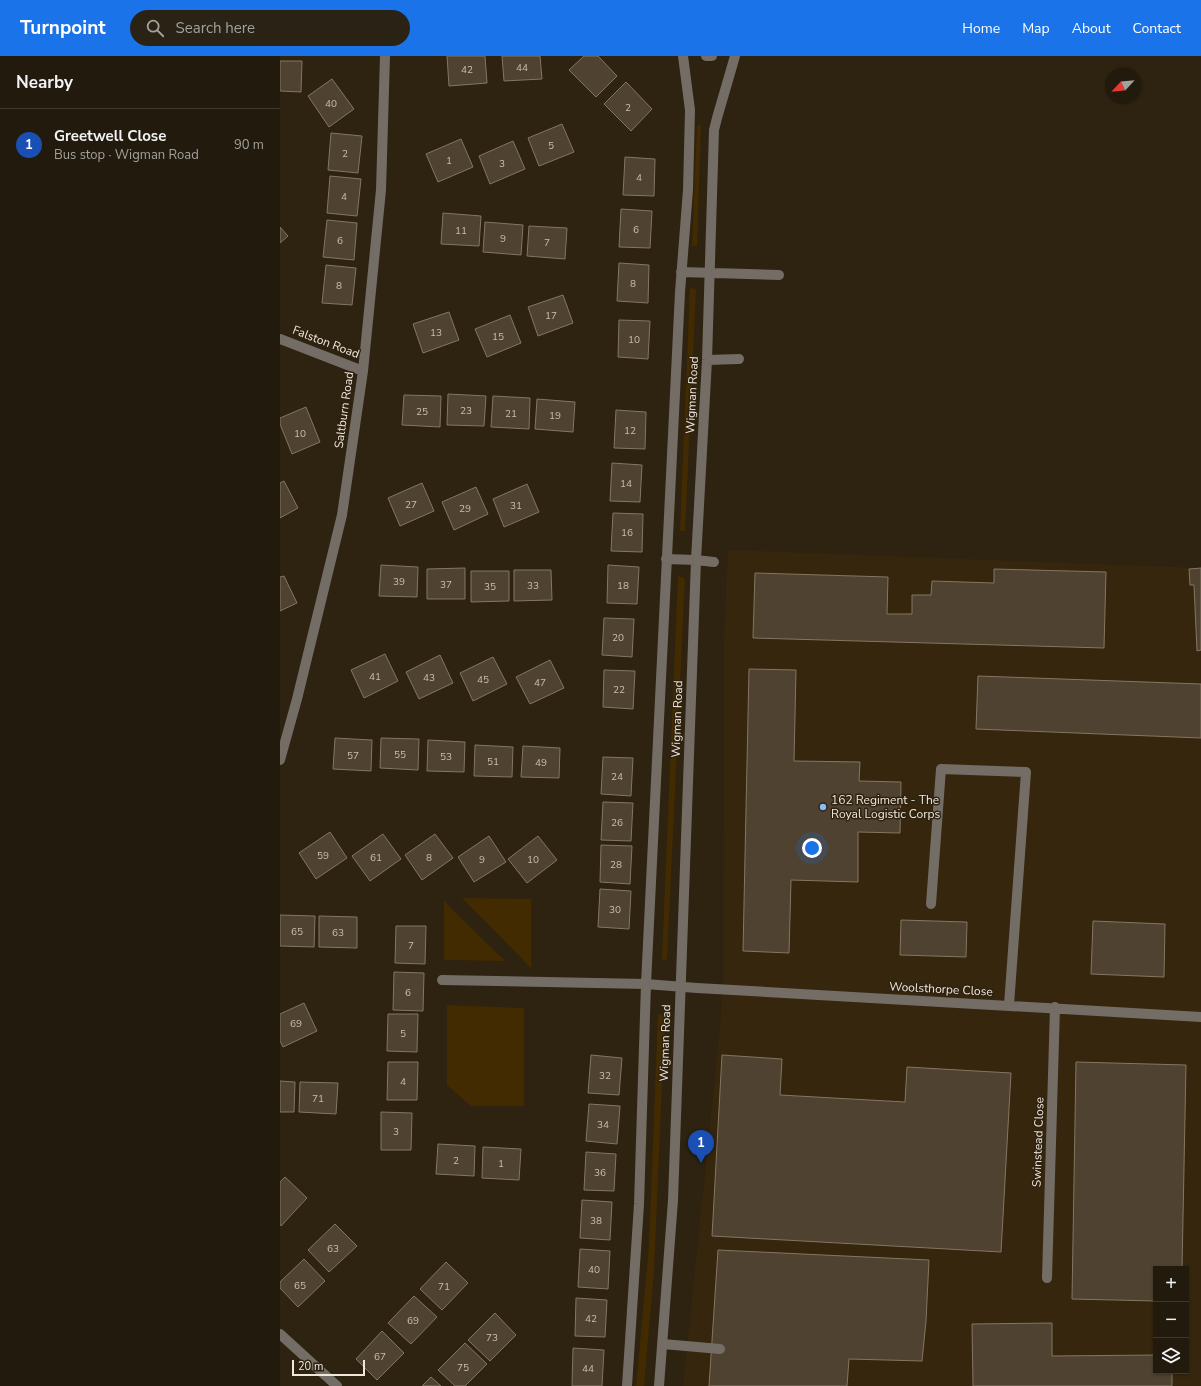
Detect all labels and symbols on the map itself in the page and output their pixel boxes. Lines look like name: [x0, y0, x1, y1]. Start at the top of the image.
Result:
house number: 44: [516, 61, 528, 75]
house number: 42: [461, 63, 473, 77]
north arrow: [1105, 68, 1141, 104]
house number: 40: [325, 97, 337, 111]
house number: 2: [625, 101, 631, 115]
house number: 5: [548, 139, 554, 153]
house number: 2: [342, 147, 348, 161]
house number: 1: [446, 154, 452, 168]
house number: 3: [499, 157, 505, 171]
house number: 4: [636, 171, 642, 185]
house number: 4: [341, 190, 347, 204]
house number: 6: [633, 223, 639, 237]
house number: 11: [455, 224, 467, 238]
house number: 9: [500, 232, 506, 246]
house number: 6: [337, 234, 343, 248]
house number: 7: [544, 236, 550, 250]
house number: 8: [630, 277, 636, 291]
house number: 8: [336, 279, 342, 293]
house number: 17: [545, 309, 557, 323]
street label: Falston Road: [290, 322, 362, 362]
house number: 13: [430, 326, 442, 340]
house number: 15: [492, 330, 504, 344]
house number: 10: [628, 333, 640, 347]
street label: Wigman Road: [682, 356, 702, 434]
street label: Saltburn Road: [331, 371, 357, 449]
house number: 23: [460, 404, 472, 418]
house number: 25: [416, 405, 428, 419]
house number: 21: [505, 407, 517, 421]
house number: 19: [549, 409, 561, 423]
house number: 12: [624, 424, 636, 438]
house number: 10: [294, 427, 306, 441]
house number: 14: [620, 477, 632, 491]
house number: 27: [405, 498, 417, 512]
house number: 31: [510, 499, 522, 513]
house number: 29: [459, 502, 471, 516]
house number: 16: [621, 526, 633, 540]
house number: 39: [393, 575, 405, 589]
house number: 37: [440, 578, 452, 592]
house number: 33: [527, 579, 539, 593]
house number: 18: [617, 579, 629, 593]
house number: 35: [484, 580, 496, 594]
house number: 20: [612, 631, 624, 645]
house number: 41: [369, 670, 381, 684]
house number: 43: [423, 671, 435, 685]
house number: 45: [477, 673, 489, 687]
house number: 47: [534, 676, 546, 690]
street label: Wigman Road: [668, 680, 686, 758]
house number: 22: [613, 683, 625, 697]
house number: 55: [394, 748, 406, 762]
house number: 57: [347, 749, 359, 763]
house number: 53: [440, 750, 452, 764]
house number: 51: [487, 755, 499, 769]
house number: 49: [535, 756, 547, 770]
house number: 24: [611, 770, 623, 784]
place label: 162 Regiment - The Royal Logistic Corps: [831, 792, 940, 822]
marker: 162 Regiment - The Royal Logistic Corps: [818, 802, 828, 812]
house number: 26: [611, 816, 623, 830]
your location: [802, 838, 822, 858]
house number: 59: [317, 849, 329, 863]
house number: 61: [370, 851, 382, 865]
house number: 8: [426, 851, 432, 865]
house number: 9: [479, 853, 485, 867]
house number: 10: [527, 853, 539, 867]
house number: 28: [610, 858, 622, 872]
house number: 30: [609, 903, 621, 917]
house number: 65: [291, 925, 303, 939]
house number: 63: [332, 926, 344, 940]
house number: 7: [408, 939, 414, 953]
street label: Woolsthorpe Close: [889, 978, 993, 1000]
house number: 6: [405, 986, 411, 1000]
street label: Wigman Road: [656, 1004, 674, 1082]
house number: 69: [290, 1017, 302, 1031]
house number: 5: [400, 1027, 406, 1041]
house number: 32: [599, 1069, 611, 1083]
house number: 4: [400, 1075, 406, 1089]
house number: 71: [312, 1092, 324, 1106]
street label: Swinstead Close: [1028, 1097, 1048, 1187]
house number: 34: [597, 1118, 609, 1132]
house number: 3: [393, 1125, 399, 1139]
pin: 1: [688, 1130, 714, 1163]
house number: 2: [453, 1154, 459, 1168]
house number: 1: [498, 1157, 504, 1171]
house number: 36: [594, 1166, 606, 1180]
house number: 38: [590, 1214, 602, 1228]
house number: 63: [327, 1242, 339, 1256]
house number: 40: [588, 1263, 600, 1277]
house number: 65: [294, 1279, 306, 1293]
house number: 71: [438, 1280, 450, 1294]
house number: 42: [585, 1312, 597, 1326]
house number: 69: [407, 1314, 419, 1328]
house number: 73: [486, 1331, 498, 1345]
house number: 67: [374, 1350, 386, 1364]
scale bar: [292, 1358, 365, 1377]
house number: 75: [457, 1361, 469, 1375]
house number: 44: [582, 1362, 594, 1376]

